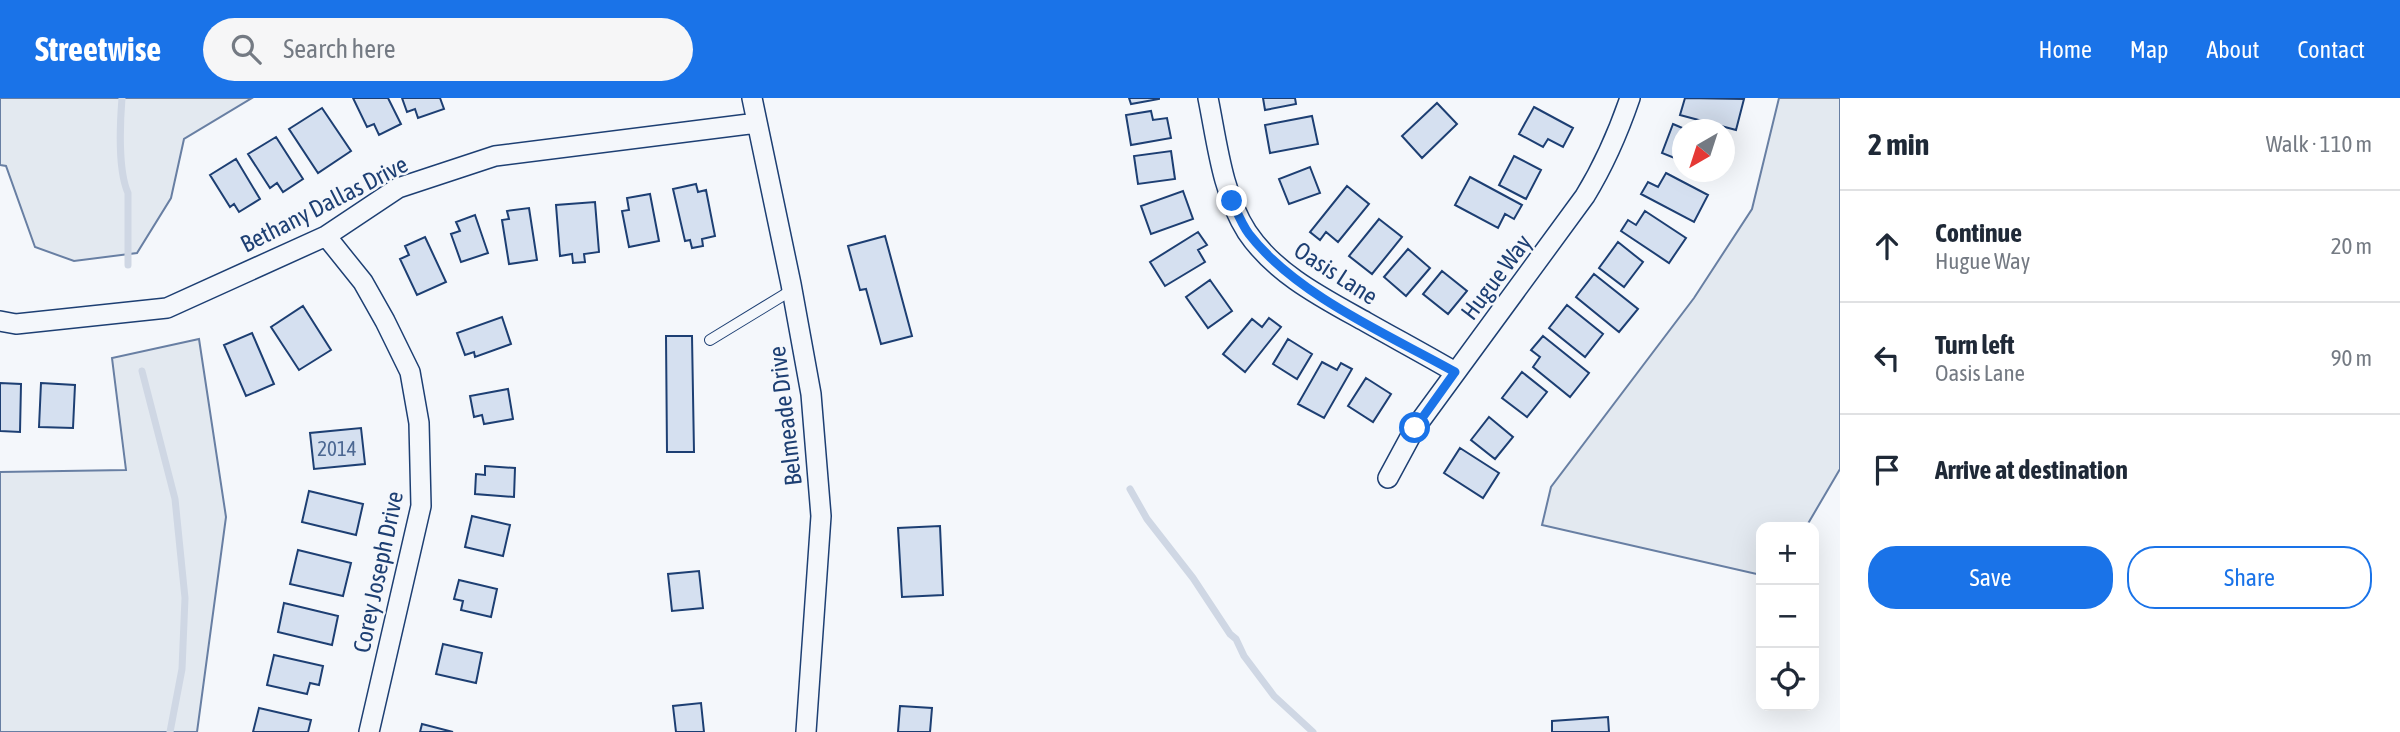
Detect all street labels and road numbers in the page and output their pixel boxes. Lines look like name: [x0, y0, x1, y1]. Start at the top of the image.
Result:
street label: Bethany Dallas Drive: [236, 150, 412, 258]
street label: Hugue Way: [1455, 229, 1537, 325]
street label: Oasis Lane: [1289, 236, 1383, 310]
street label: Belmeade Drive: [763, 345, 807, 487]
street label: Corey Joseph Drive: [348, 489, 408, 655]

